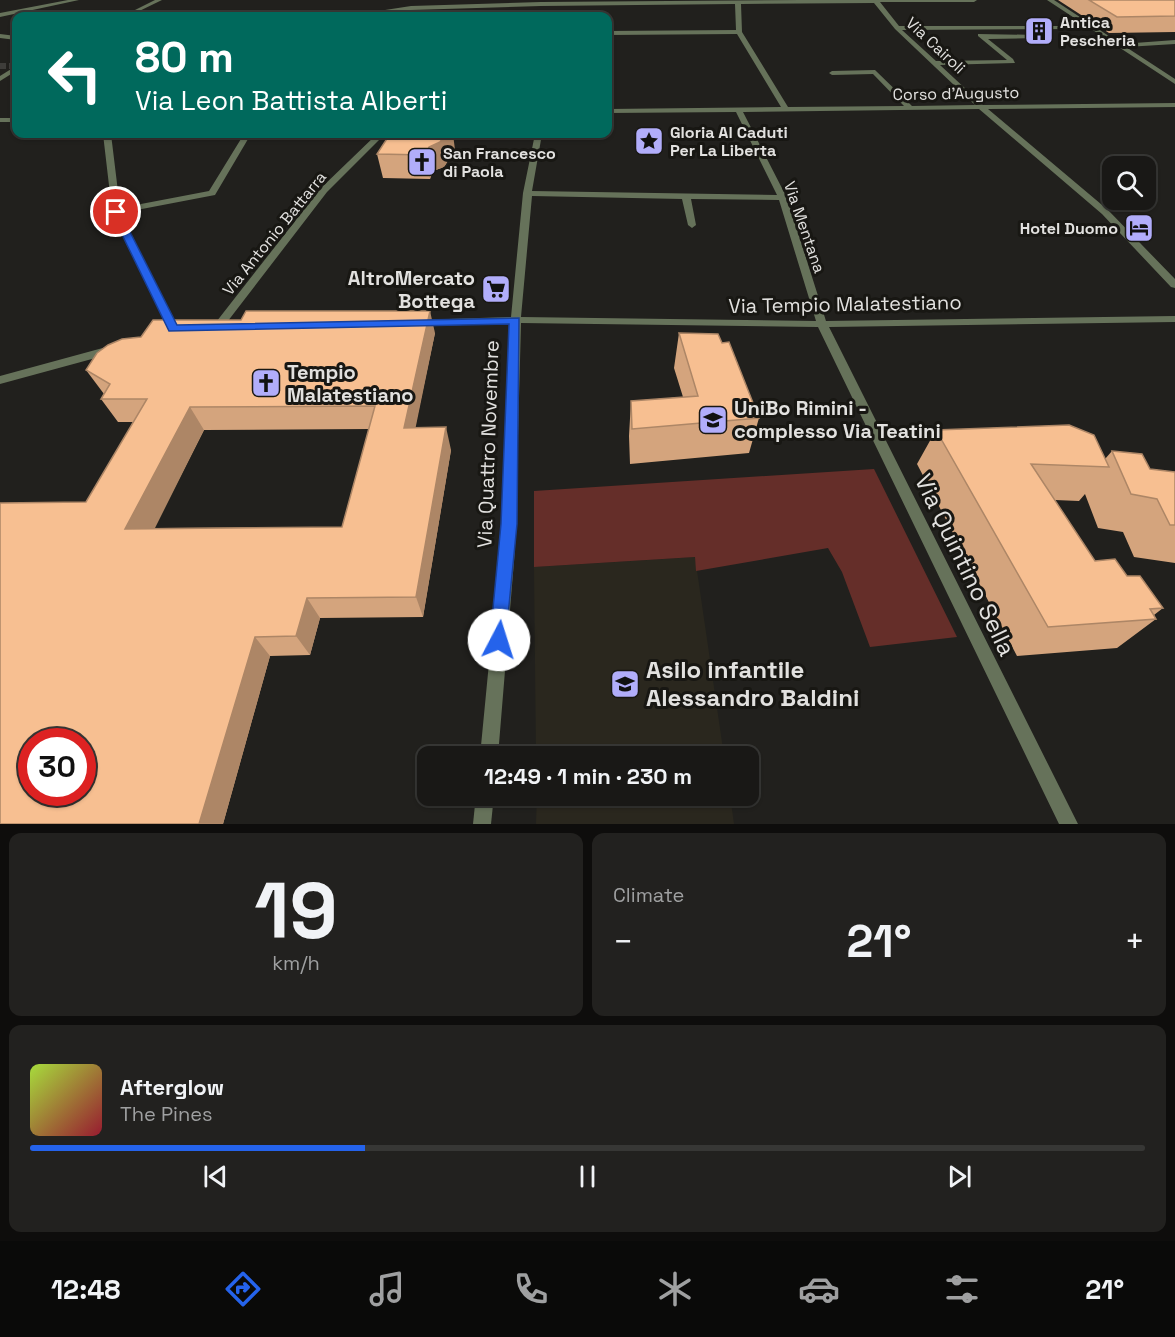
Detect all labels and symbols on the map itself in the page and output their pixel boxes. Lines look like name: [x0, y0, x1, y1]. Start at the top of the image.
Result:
street label: Via Cairoli: [901, 12, 970, 78]
place label: Antica Pescheria: [1060, 12, 1135, 51]
building icon: Antica Pescheria: [1023, 15, 1055, 47]
street label: Corso d'Augusto: [893, 82, 1019, 105]
place label: Gloria Al Caduti Per La Liberta: [670, 122, 788, 161]
place icon: Gloria Al Caduti Per La Liberta: [633, 125, 665, 157]
place label: San Francesco di Paola: [443, 143, 556, 182]
church icon: San Francesco di Paola: [406, 146, 438, 178]
street label: Via Antonio Battarra: [218, 167, 331, 300]
street label: Via Mentana: [779, 179, 830, 276]
pin: [90, 186, 141, 237]
hotel icon: Hotel Duomo: [1123, 212, 1155, 244]
place label: Hotel Duomo: [1020, 218, 1118, 239]
place label: AltroMercato Bottega: [348, 265, 475, 314]
supermarket icon: AltroMercato Bottega: [480, 273, 512, 305]
street label: Via Tempio Malatestiano: [728, 289, 962, 319]
street label: Via Quattro Novembre: [471, 340, 505, 548]
place label: Tempio Malatestiano: [287, 359, 414, 408]
church icon: Tempio Malatestiano: [250, 367, 282, 399]
place label: UniBo Rimini - complesso Via Teatini: [734, 395, 941, 444]
school or university icon: UniBo Rimini - complesso Via Teatini: [697, 404, 729, 436]
street label: Via Quintino Sella: [908, 469, 1023, 661]
position arrow: [467, 608, 531, 672]
place label: Asilo infantile Alessandro Baldini: [646, 654, 859, 713]
school or university icon: Asilo infantile Alessandro Baldini: [609, 668, 641, 700]
speed limit sign: 30: [18, 728, 96, 806]

